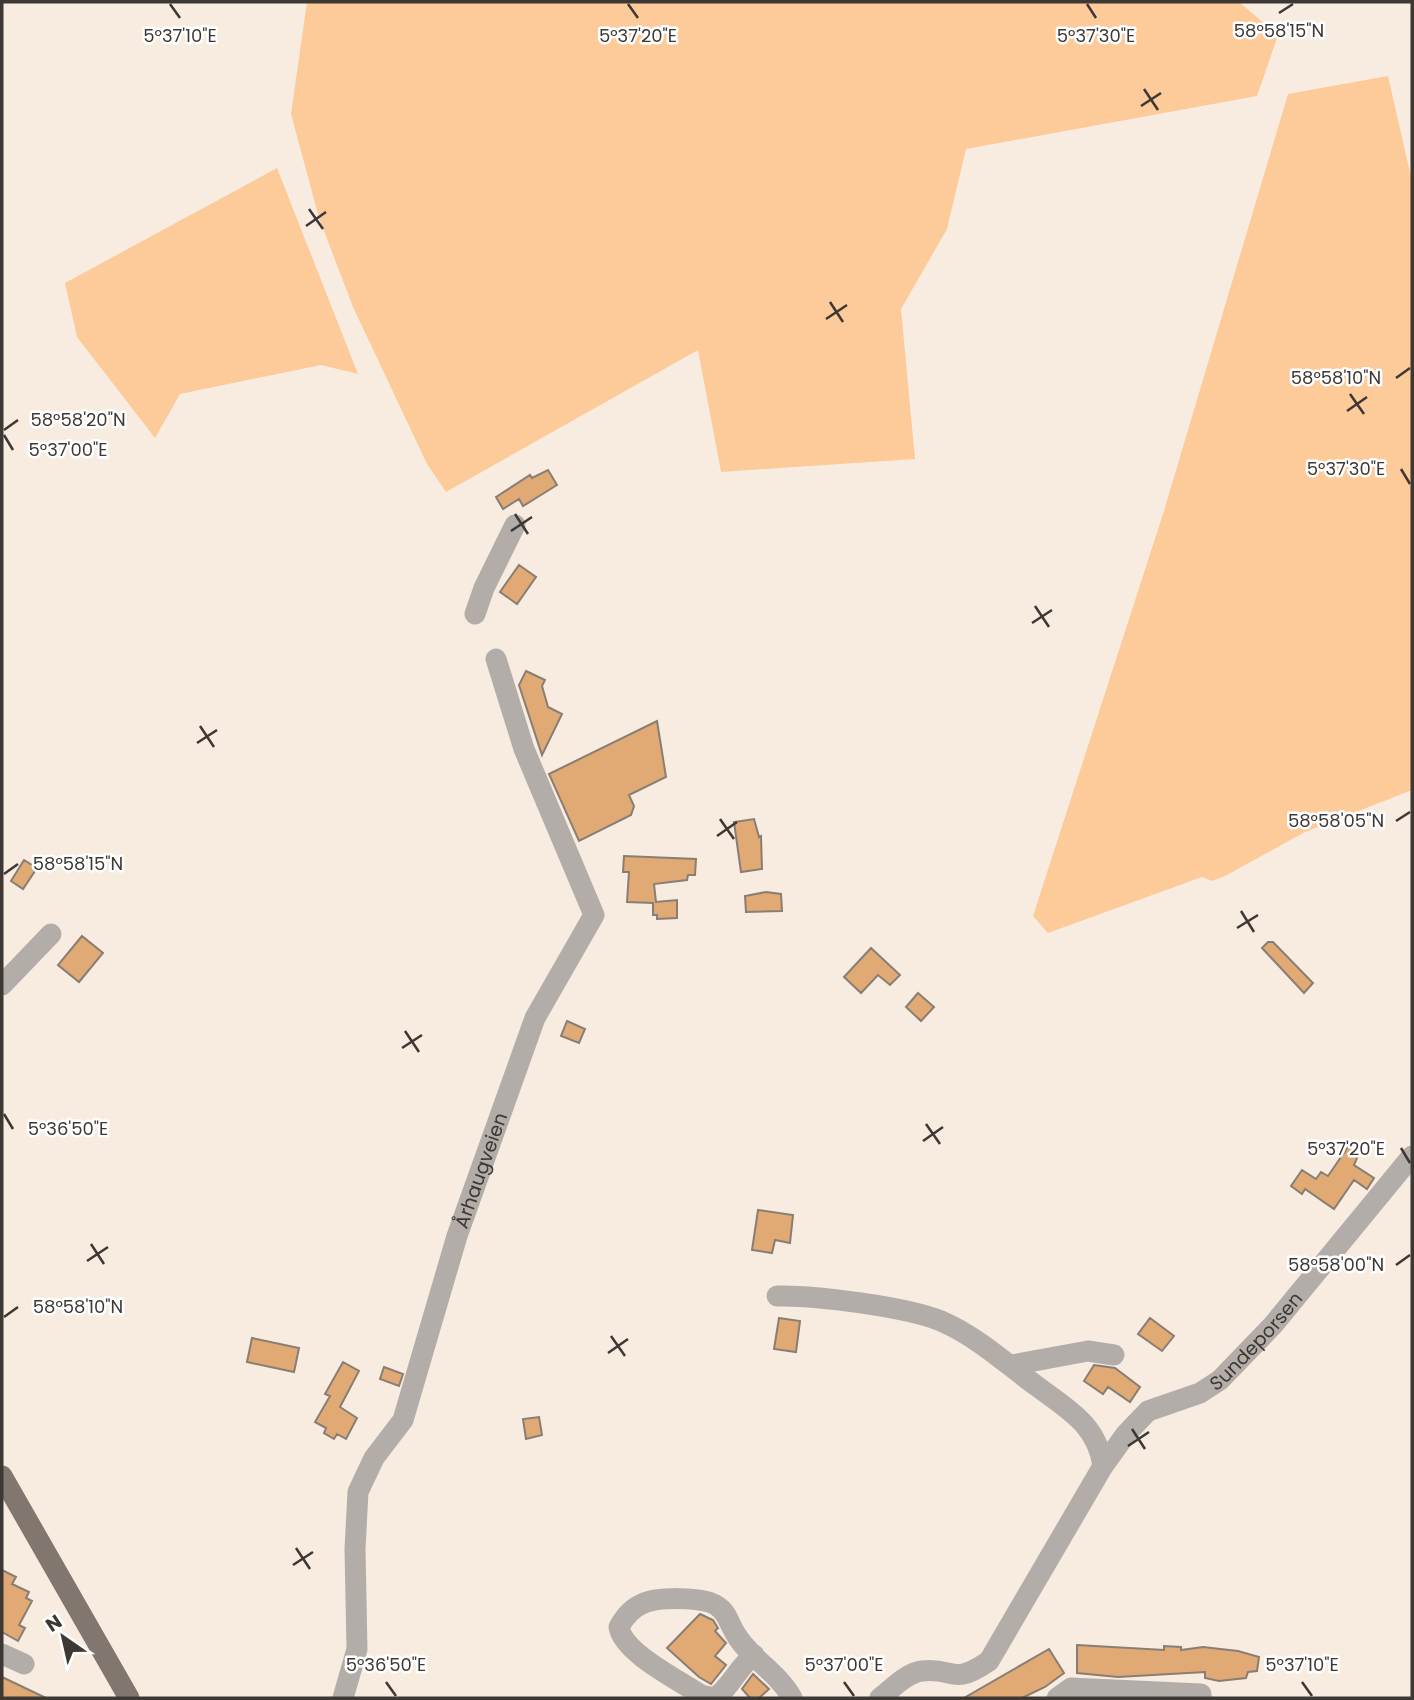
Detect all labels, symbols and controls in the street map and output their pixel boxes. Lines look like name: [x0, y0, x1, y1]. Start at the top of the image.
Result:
text: 58°58'15"N: [1234, 18, 1324, 43]
text: 5°37'10"E: [143, 23, 217, 48]
text: 5°37'20"E: [599, 23, 677, 48]
text: 5°37'30"E: [1057, 23, 1135, 48]
text: 58°58'10"N: [1291, 365, 1381, 390]
text: 58°58'20"N: [30, 407, 126, 432]
text: 5°37'00"E: [28, 437, 108, 462]
text: 5°37'30"E: [1307, 456, 1385, 481]
text: 58°58'05"N: [1288, 808, 1384, 833]
text: 58°58'15"N: [33, 851, 123, 876]
street label: Århaugveien: [447, 1109, 514, 1232]
text: 5°36'50"E: [28, 1116, 108, 1141]
text: 5°37'20"E: [1307, 1136, 1385, 1161]
text: 58°58'00"N: [1288, 1252, 1384, 1277]
street label: Sundeporsen: [1204, 1286, 1308, 1397]
text: 58°58'10"N: [33, 1294, 123, 1319]
north arrow: [28, 1602, 98, 1672]
text: N: [40, 1608, 67, 1639]
text: 5°36'50"E: [346, 1652, 426, 1677]
text: 5°37'00"E: [804, 1652, 884, 1677]
text: 5°37'10"E: [1265, 1652, 1339, 1677]

